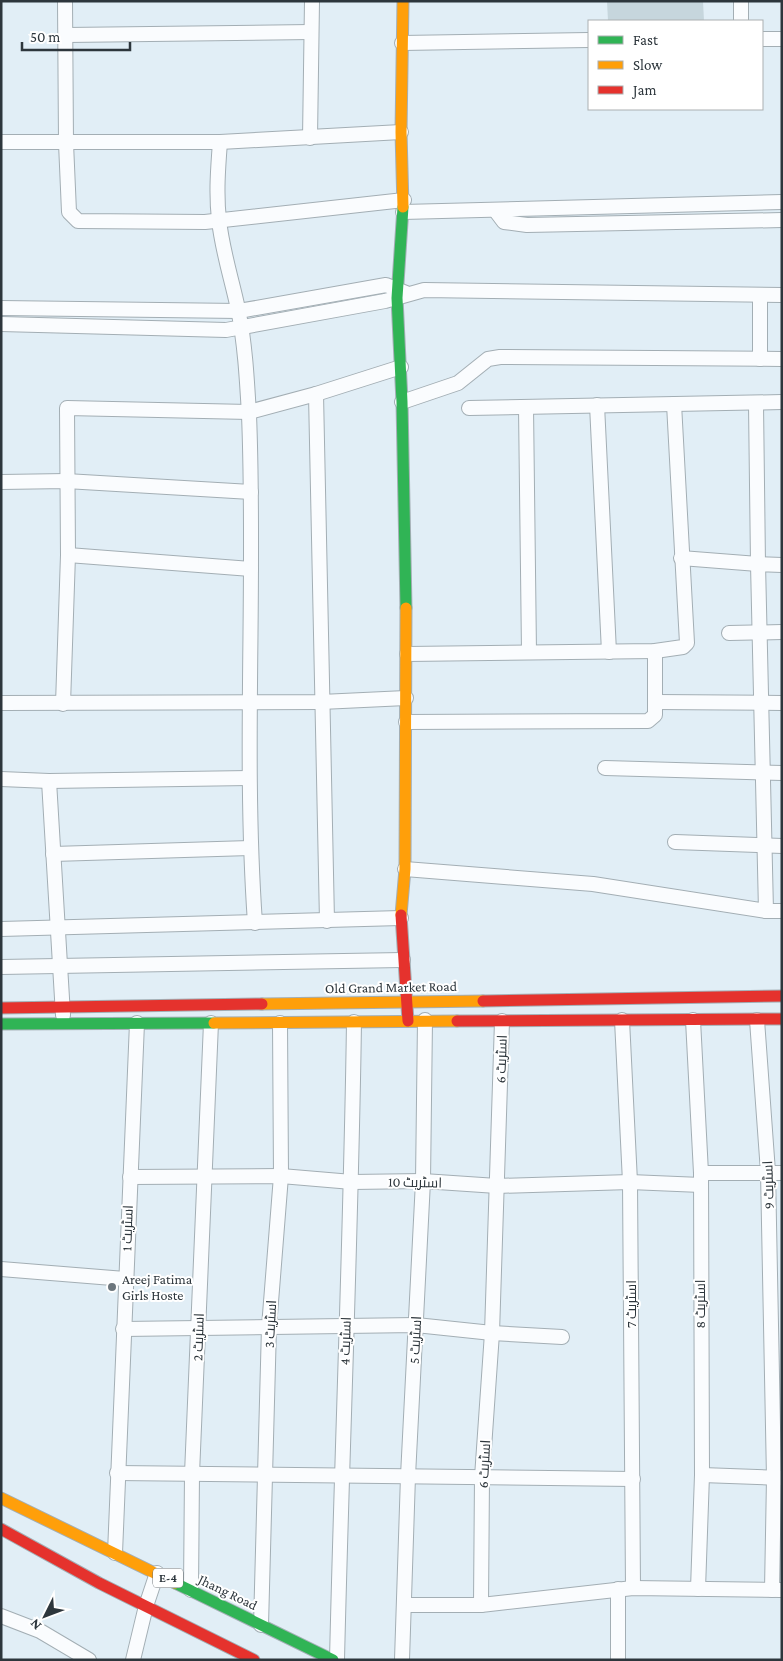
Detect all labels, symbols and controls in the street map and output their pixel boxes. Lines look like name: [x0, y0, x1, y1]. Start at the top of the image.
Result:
scale bar: [22, 20, 130, 52]
legend: [588, 20, 763, 110]
text: 50 m: [30, 29, 60, 45]
text: Fast: [633, 32, 659, 48]
text: Slow: [633, 57, 663, 73]
text: Jam: [631, 82, 656, 99]
street label: Old Grand Market Road: [325, 978, 458, 996]
street label: اسٹریٹ 6: [492, 1034, 510, 1084]
street label: اسٹریٹ 9: [759, 1160, 777, 1210]
street label: اسٹریٹ 10: [388, 1174, 442, 1190]
street label: اسٹریٹ 1: [118, 1205, 136, 1251]
place label: Areej Fatima Girls Hoste: [122, 1271, 193, 1303]
street label: اسٹریٹ 8: [692, 1279, 708, 1329]
street label: اسٹریٹ 7: [623, 1280, 639, 1328]
marker: Areej Fatima Girls Hoste: [106, 1281, 118, 1293]
street label: اسٹریٹ 3: [261, 1300, 279, 1348]
street label: اسٹریٹ 2: [189, 1313, 207, 1361]
street label: اسٹریٹ 4: [336, 1316, 354, 1366]
street label: اسٹریٹ 5: [406, 1316, 424, 1364]
street label: اسٹریٹ 6: [475, 1439, 493, 1489]
road number: E-4: [153, 1569, 183, 1588]
street label: Jhang Road: [194, 1570, 261, 1613]
north arrow: [20, 1591, 70, 1641]
text: N: [26, 1615, 44, 1634]

